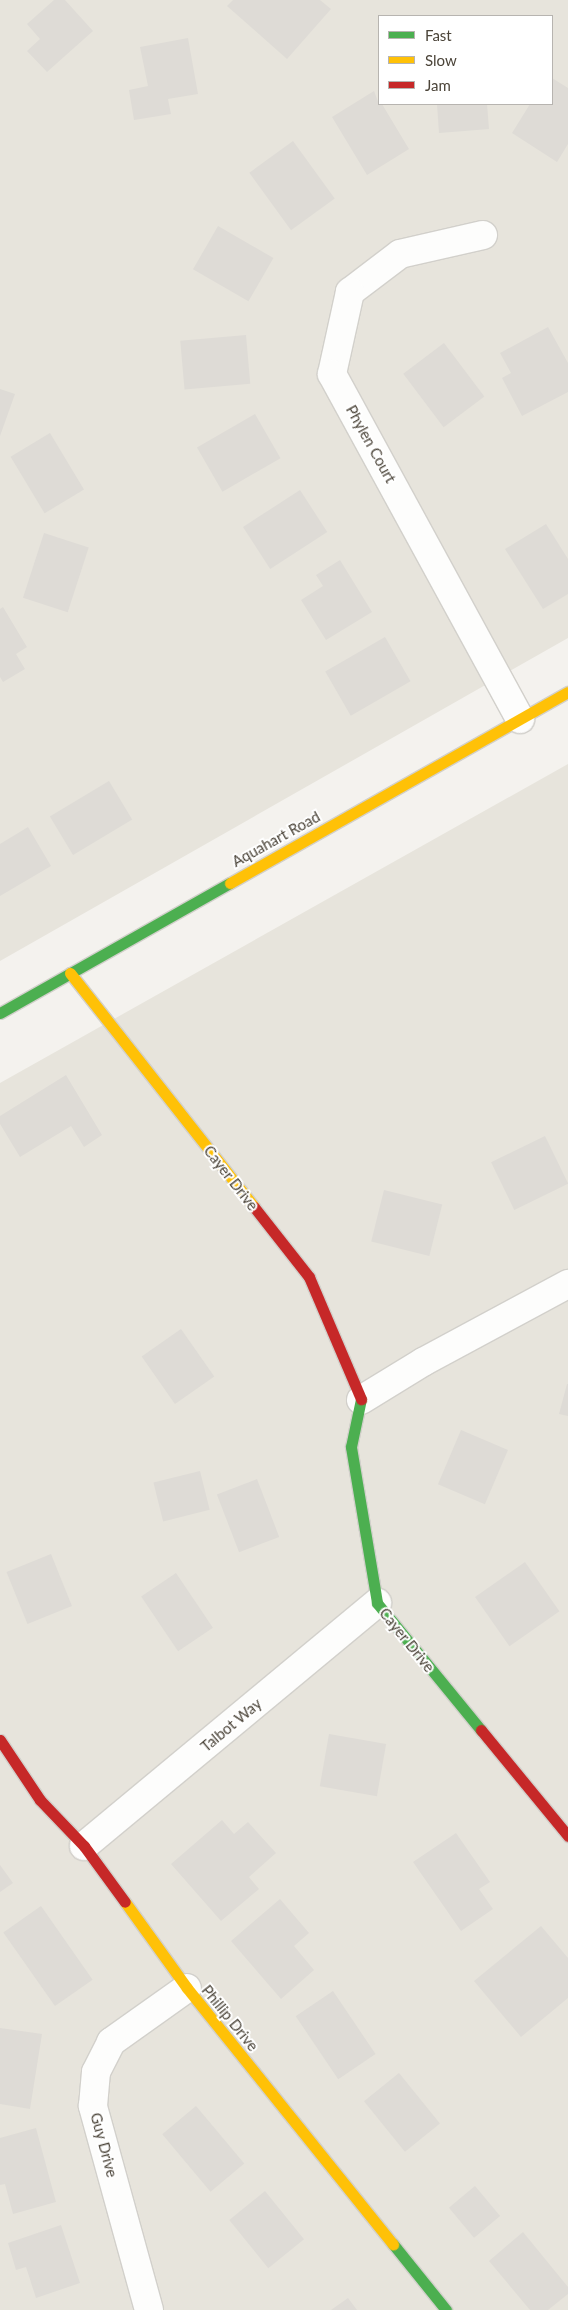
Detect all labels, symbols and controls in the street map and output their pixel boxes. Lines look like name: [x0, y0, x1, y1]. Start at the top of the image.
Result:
legend: [378, 15, 553, 105]
text: Fast: [425, 26, 452, 44]
text: Slow: [425, 51, 457, 69]
text: Jam: [425, 76, 451, 94]
street label: Phylen Court: [342, 402, 400, 486]
street label: Aquahart Road: [229, 807, 323, 871]
street label: Cayer Drive: [200, 1142, 262, 1214]
street label: Cayer Drive: [376, 1604, 438, 1676]
street label: Talbot Way: [197, 1694, 265, 1756]
street label: Phillip Drive: [198, 1981, 262, 2055]
street label: Guy Drive: [87, 2111, 121, 2179]

